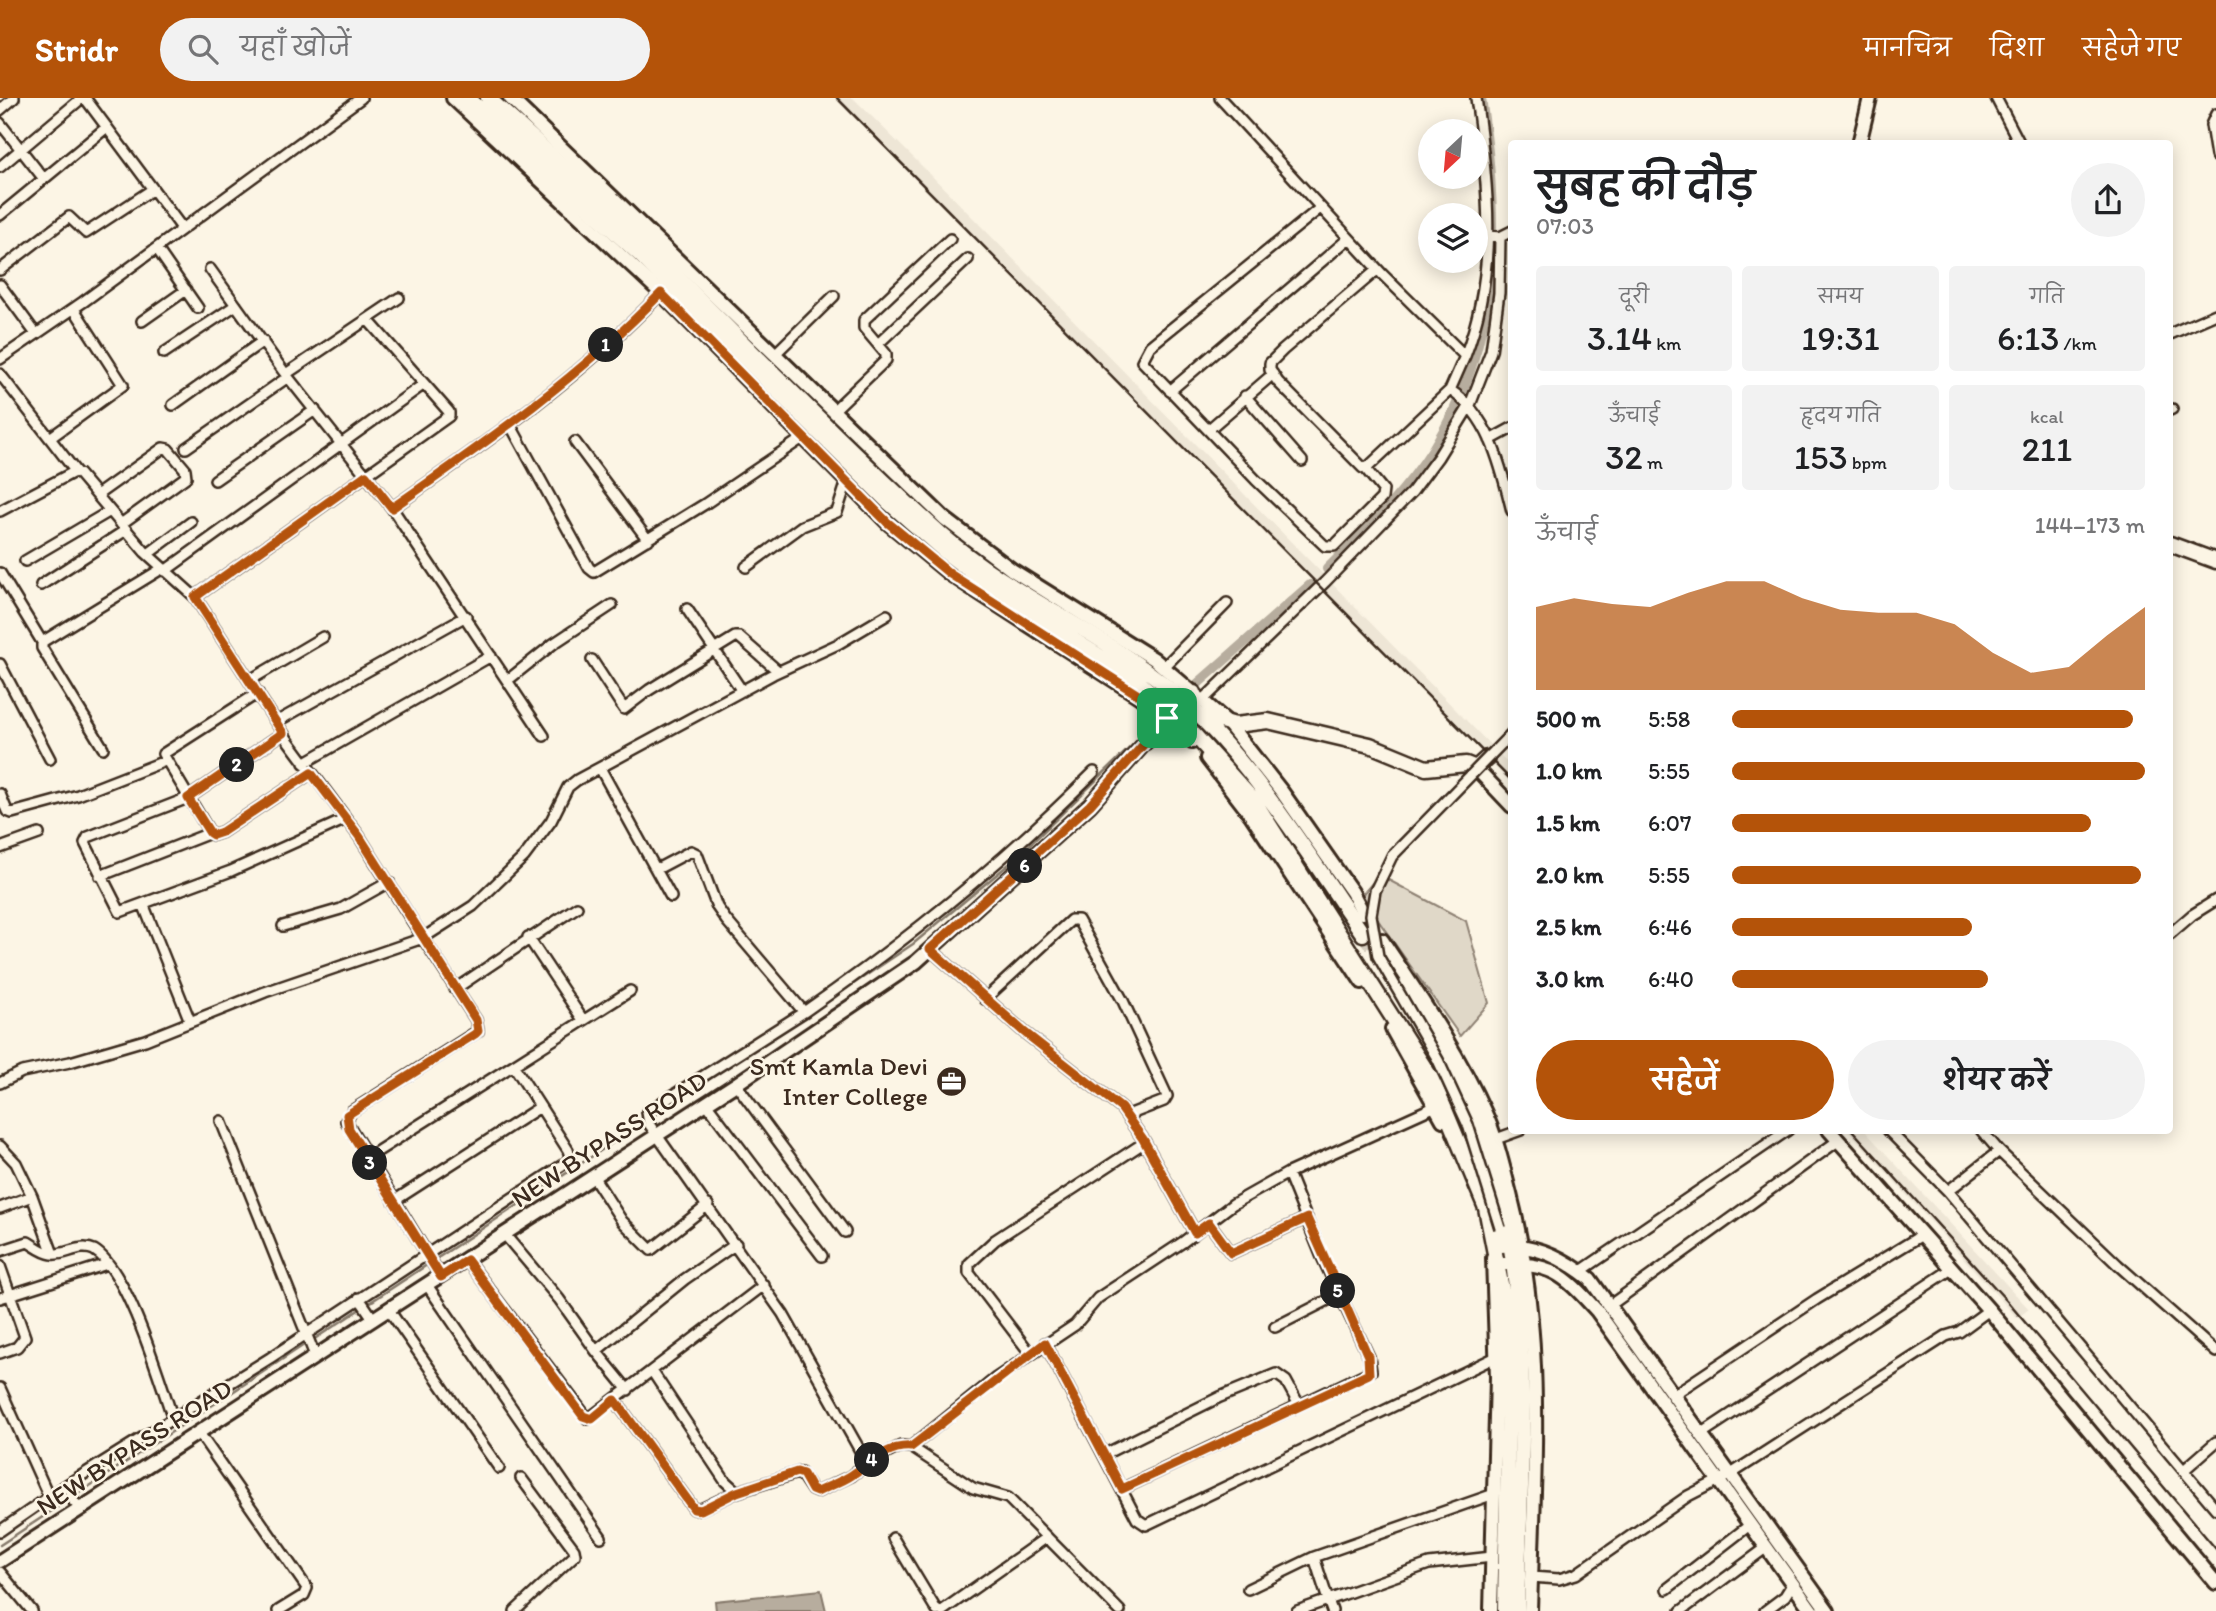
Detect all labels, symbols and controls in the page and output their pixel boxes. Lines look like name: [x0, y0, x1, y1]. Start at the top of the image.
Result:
search box: [160, 18, 650, 81]
text: Stridr: [35, 30, 118, 69]
icon: search: [184, 30, 222, 68]
text: यहाँ खोजें: [240, 31, 351, 63]
text: मानचित्र: [1864, 33, 1952, 62]
text: दिशा: [1990, 33, 2044, 62]
text: सहेजे गए: [2082, 33, 2181, 62]
north arrow: [1418, 119, 1488, 189]
map controls: [1418, 119, 1488, 273]
text: सुबह की दौड़: [1536, 163, 1755, 209]
button: share: [2071, 163, 2145, 237]
button: layers: [1418, 203, 1488, 273]
text: 07:03: [1536, 212, 1594, 240]
text: दूरी: [1619, 285, 1649, 308]
text: समय: [1818, 285, 1863, 308]
text: गति: [2030, 285, 2064, 308]
text: 3.14: [1587, 317, 1652, 359]
text: 19:31: [1801, 317, 1880, 359]
text: 6:13: [1997, 317, 2059, 359]
pin: 1: [588, 328, 624, 362]
text: km: [1652, 332, 1681, 355]
text: /km: [2059, 332, 2097, 355]
text: 1: [601, 333, 610, 356]
text: ऊँचाई: [1609, 404, 1660, 427]
text: हृदय गति: [1800, 404, 1881, 427]
text: kcal: [2030, 405, 2064, 428]
text: 211: [2021, 428, 2072, 470]
text: 32: [1605, 436, 1643, 478]
text: 153: [1794, 436, 1848, 478]
text: m: [1643, 451, 1663, 474]
text: bpm: [1848, 451, 1887, 474]
text: 144–173 m: [2035, 511, 2145, 539]
text: ऊँचाई: [1536, 518, 1598, 546]
pin: [1137, 688, 1197, 748]
icon: arrive: [1148, 699, 1186, 737]
text: 500 m: [1536, 705, 1601, 733]
text: 5:58: [1648, 705, 1690, 733]
pin: 2: [219, 748, 254, 782]
text: 2: [232, 753, 242, 776]
text: 1.0 km: [1536, 757, 1602, 785]
text: 5:55: [1648, 757, 1690, 785]
text: 1.5 km: [1536, 809, 1600, 837]
text: 6:07: [1648, 809, 1691, 837]
pin: 6: [1007, 848, 1042, 884]
text: 6: [1019, 854, 1030, 877]
text: 2.0 km: [1536, 861, 1604, 889]
text: 5:55: [1648, 861, 1690, 889]
text: 2.5 km: [1536, 913, 1601, 941]
text: 6:46: [1648, 913, 1692, 941]
text: 3.0 km: [1536, 965, 1604, 993]
text: 6:40: [1648, 965, 1694, 993]
button: सहेजें: [1536, 1040, 1834, 1120]
button: शेयर करें: [1848, 1040, 2145, 1120]
place label: Smt Kamla Devi Inter College: [750, 1050, 928, 1112]
street label: NEW BYPASS ROAD: [505, 1064, 713, 1214]
office icon: Smt Kamla Devi Inter College: [934, 1064, 968, 1098]
pin: 3: [352, 1146, 388, 1180]
text: 3: [364, 1151, 375, 1174]
pin: 5: [1320, 1274, 1356, 1308]
text: 5: [1333, 1279, 1342, 1302]
street label: NEW BYPASS ROAD: [30, 1372, 238, 1522]
pin: 4: [854, 1442, 890, 1478]
text: 4: [866, 1448, 877, 1471]

